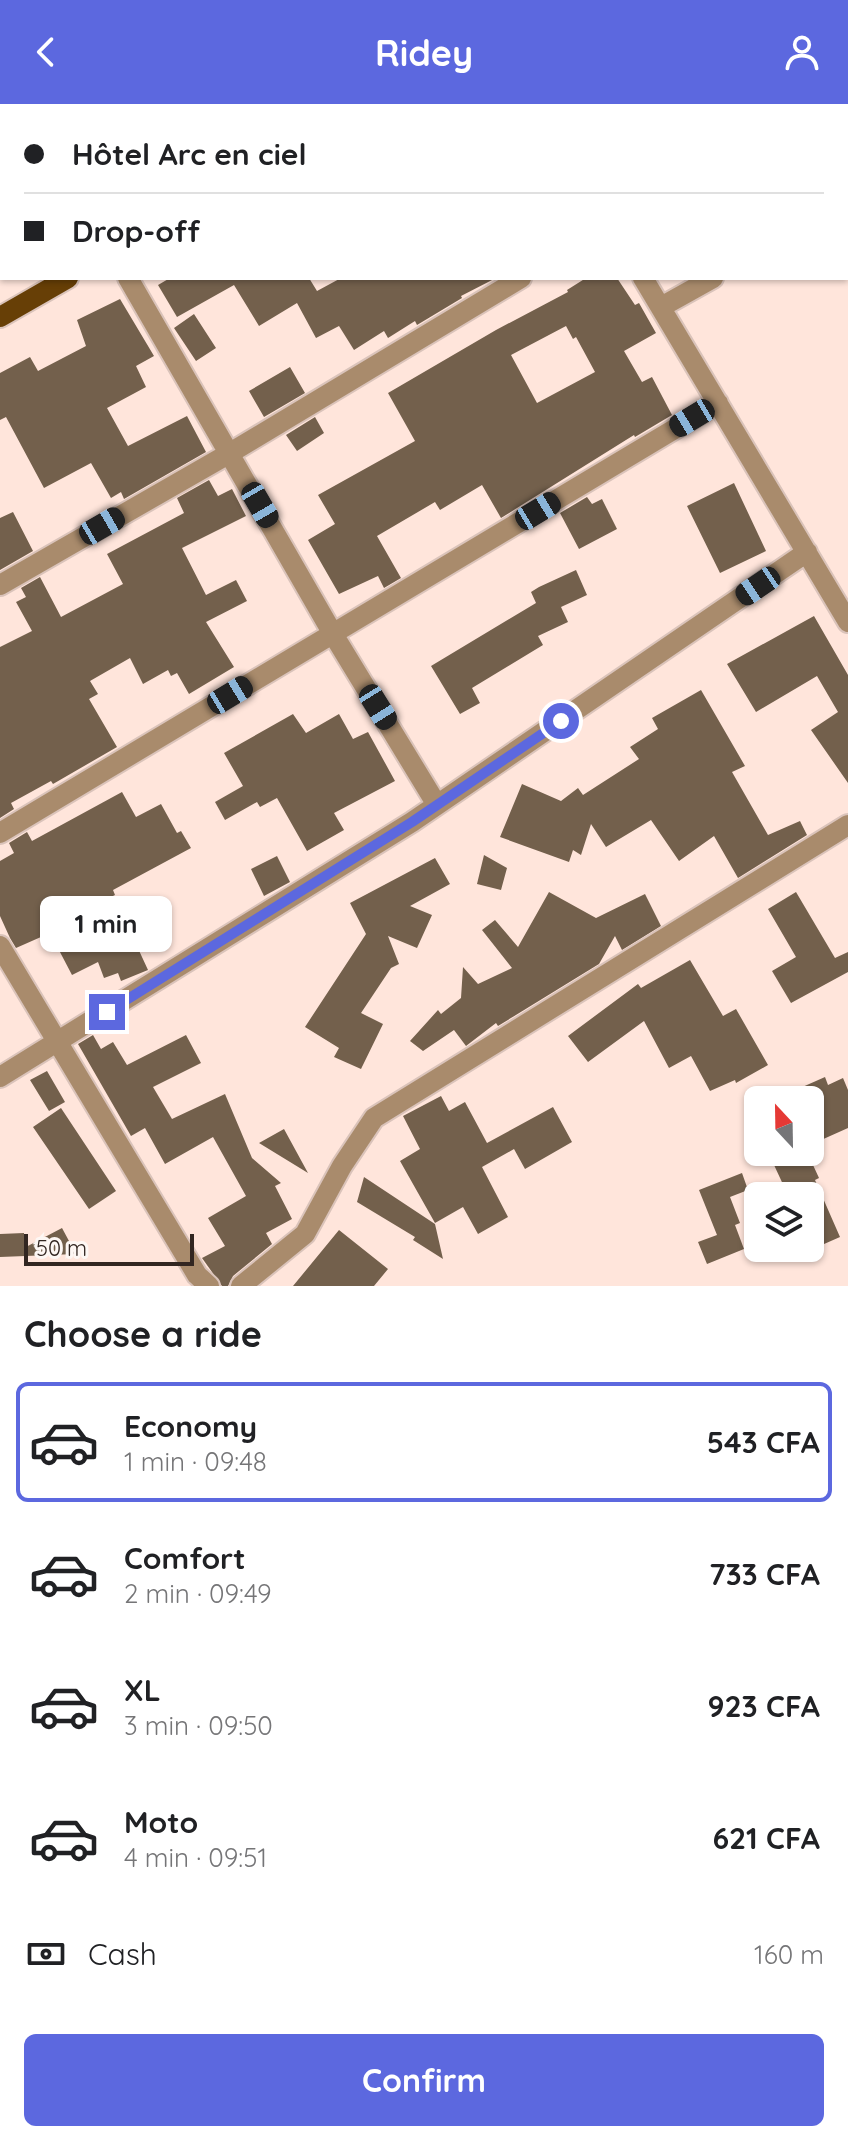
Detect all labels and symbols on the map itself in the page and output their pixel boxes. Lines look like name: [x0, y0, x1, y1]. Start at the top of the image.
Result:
car: [665, 395, 719, 441]
car: [238, 478, 282, 532]
car: [511, 488, 565, 534]
car: [75, 504, 129, 548]
car: [731, 563, 785, 609]
car: [203, 672, 257, 718]
car: [355, 680, 401, 734]
route start: [543, 703, 579, 739]
callout: 1 min: [41, 896, 173, 952]
route end: [89, 994, 125, 1030]
north arrow: [744, 1086, 824, 1166]
scale bar: [24, 1230, 194, 1266]

